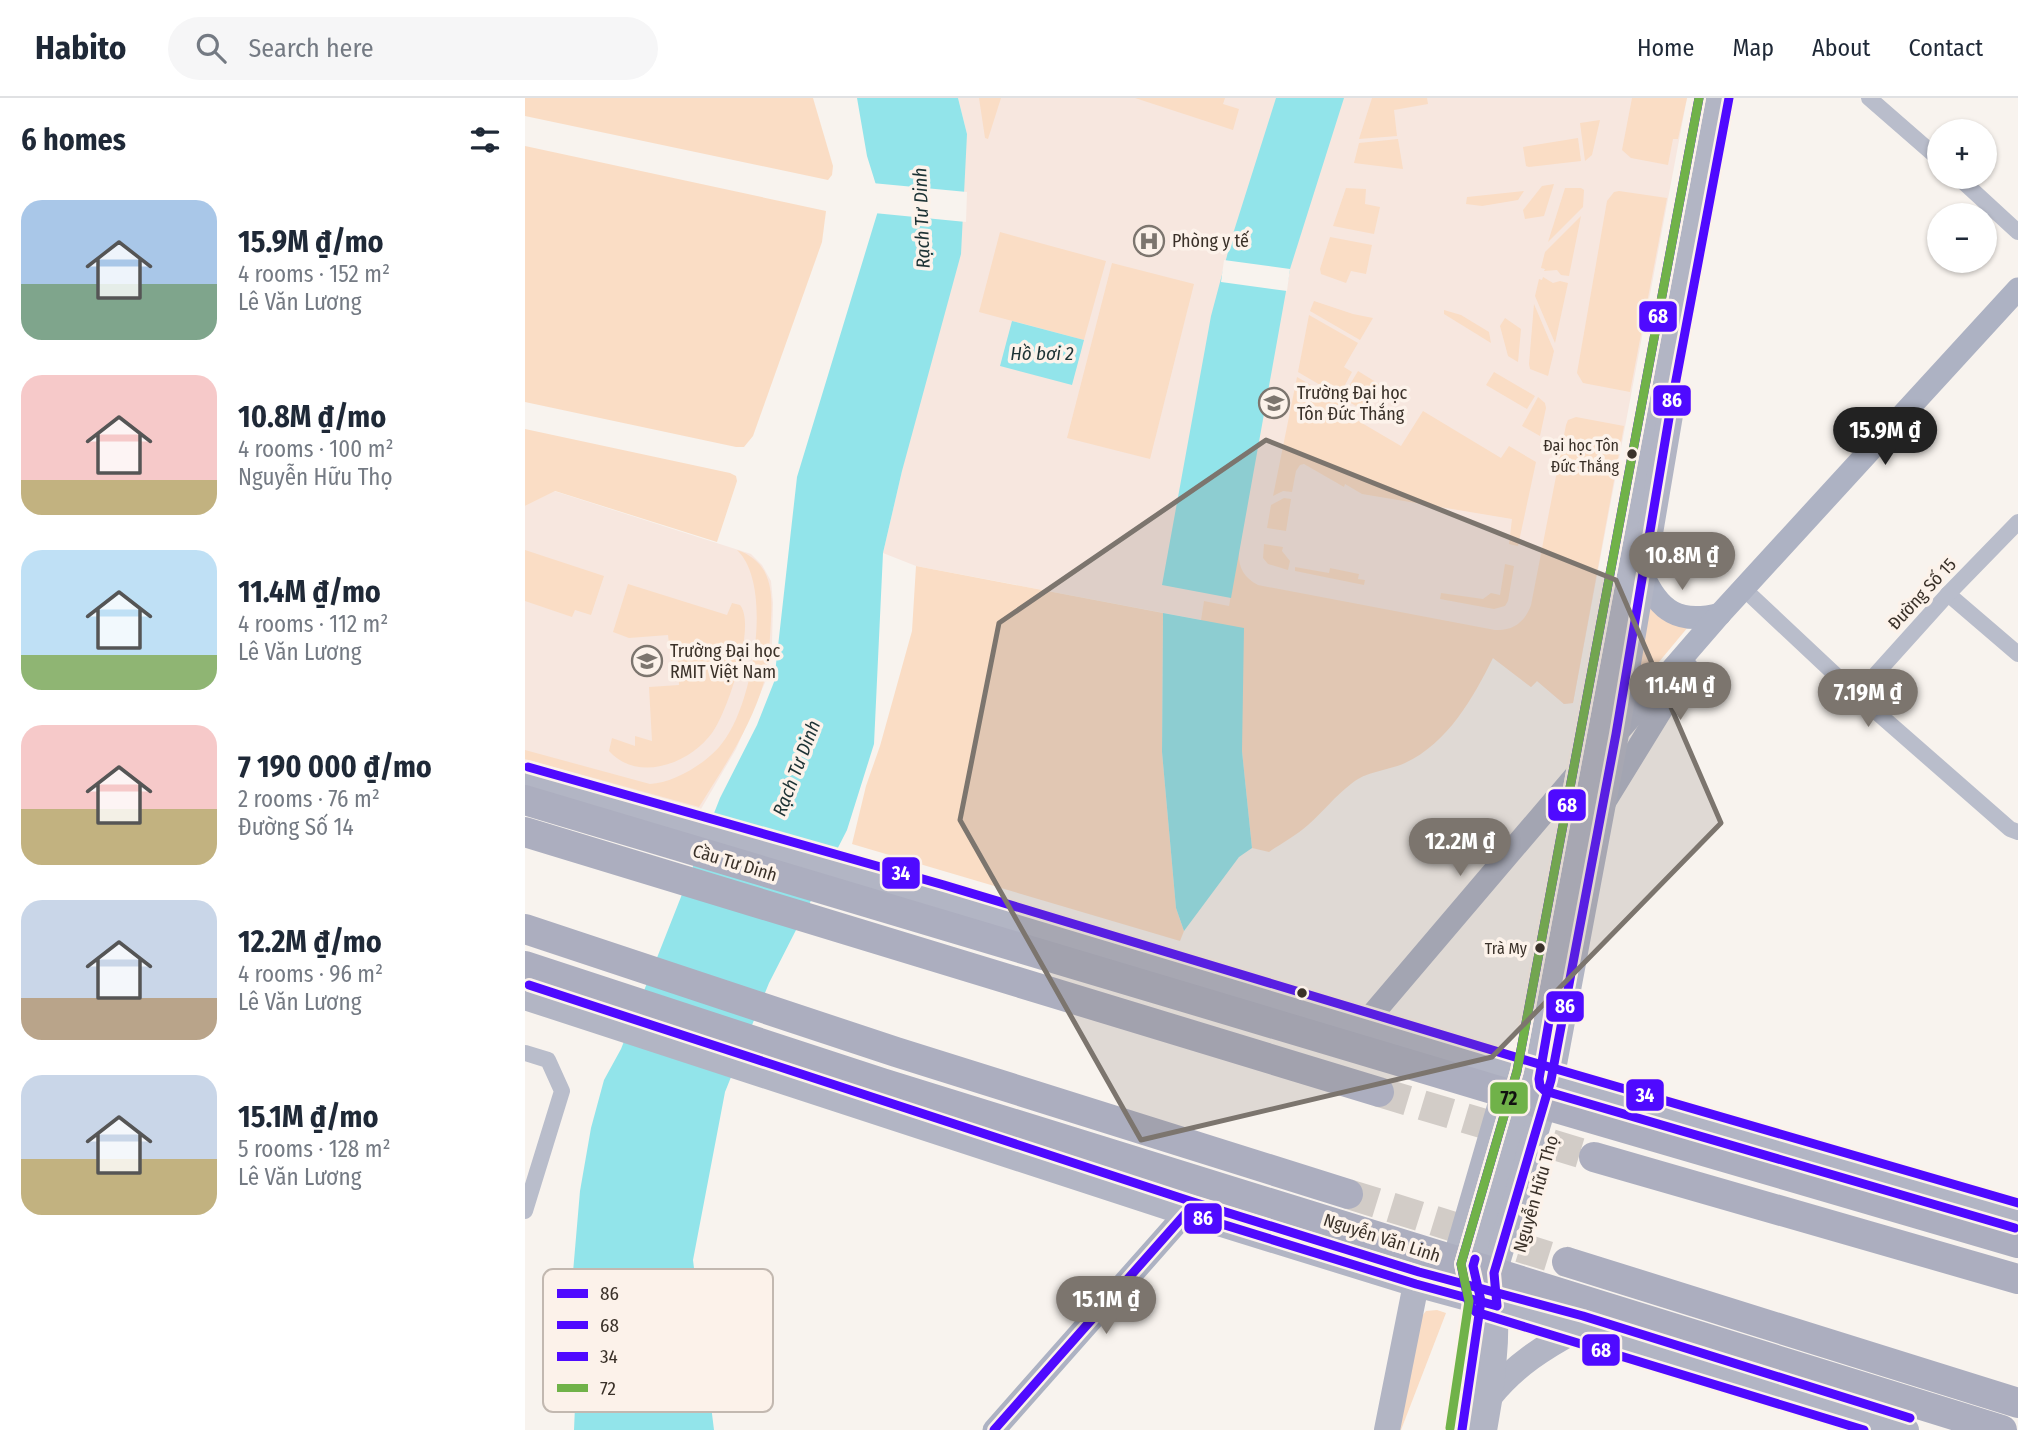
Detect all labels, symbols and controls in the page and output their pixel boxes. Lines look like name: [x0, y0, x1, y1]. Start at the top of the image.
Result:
search box: [168, 17, 658, 80]
text: Habito: [35, 28, 126, 68]
icon: search: [192, 29, 230, 67]
text: Search here: [248, 33, 374, 64]
text: Home: [1637, 34, 1694, 62]
text: Map: [1732, 34, 1774, 62]
text: About: [1812, 34, 1870, 62]
text: Contact: [1908, 34, 1983, 62]
map controls: [1927, 119, 1997, 273]
button: +: [1927, 119, 1997, 189]
icon: filters: [466, 121, 504, 159]
text: 6 homes: [21, 122, 126, 158]
water label: Rạch Tư Dinh: [908, 167, 935, 269]
button: −: [1927, 203, 1997, 273]
text: 15.9M ₫/mo: [238, 224, 384, 260]
hospital icon: Phòng y tế: [1132, 224, 1166, 258]
icon: home: [77, 228, 161, 312]
place label: Phòng y tế: [1172, 230, 1249, 252]
text: 4 rooms · 152 m²: [238, 260, 390, 288]
text: Lê Văn Lương: [238, 288, 362, 316]
line badge: 68: [1638, 300, 1678, 333]
text: 68: [1648, 305, 1668, 328]
water label: Hồ bơi 2: [1010, 342, 1074, 365]
place label: Trường Đại học Tôn Đức Thắng: [1297, 382, 1408, 425]
line badge: 86: [1652, 384, 1692, 417]
school or university icon: Trường Đại học Tôn Đức Thắng: [1257, 386, 1291, 420]
text: 86: [1662, 389, 1682, 412]
text: 10.8M ₫/mo: [238, 399, 386, 435]
icon: home: [77, 403, 161, 487]
pin: 15.9M ₫: [1820, 408, 1950, 467]
text: 15.9M ₫: [1849, 416, 1921, 444]
text: 4 rooms · 100 m²: [238, 435, 394, 463]
place label: Đại học Tôn Đức Thắng: [1543, 436, 1619, 476]
marker: Đại học Tôn Đức Thắng: [1625, 447, 1639, 461]
text: Nguyễn Hữu Thọ: [238, 463, 393, 491]
pin: 10.8M ₫: [1617, 532, 1747, 592]
text: 10.8M ₫: [1645, 541, 1719, 569]
street label: Đường Số 15: [1883, 554, 1961, 634]
text: 11.4M ₫/mo: [238, 574, 381, 610]
icon: home: [77, 578, 161, 662]
text: 4 rooms · 112 m²: [238, 610, 388, 638]
text: Lê Văn Lương: [238, 638, 362, 666]
place label: Trường Đại học RMIT Việt Nam: [670, 640, 781, 683]
school or university icon: Trường Đại học RMIT Việt Nam: [630, 644, 664, 678]
pin: 11.4M ₫: [1615, 662, 1745, 722]
pin: 7.19M ₫: [1803, 670, 1933, 729]
text: 11.4M ₫: [1645, 671, 1715, 699]
text: 7.19M ₫: [1834, 678, 1902, 706]
water label: Rạch Tư Dinh: [768, 717, 825, 819]
text: 7 190 000 ₫/mo: [238, 749, 432, 785]
icon: home: [77, 753, 161, 837]
text: 2 rooms · 76 m²: [238, 785, 380, 813]
line badge: 68: [1547, 788, 1587, 822]
text: 68: [1557, 794, 1577, 817]
text: Đường Số 14: [238, 813, 354, 841]
pin: 12.2M ₫: [1395, 818, 1525, 878]
text: 12.2M ₫: [1425, 827, 1495, 855]
street label: Cầu Tư Dinh: [690, 840, 780, 886]
line badge: 34: [881, 856, 921, 890]
text: 34: [891, 862, 911, 885]
text: 12.2M ₫/mo: [238, 924, 382, 960]
icon: home: [77, 928, 161, 1012]
place label: Trà My: [1485, 939, 1528, 958]
marker: Trà My: [1533, 941, 1547, 955]
text: 4 rooms · 96 m²: [238, 960, 383, 988]
unlabelled marker: [1295, 986, 1309, 1000]
text: Lê Văn Lương: [238, 988, 362, 1016]
line badge: 86: [1545, 990, 1585, 1023]
text: 86: [1555, 995, 1575, 1018]
line badge: 34: [1625, 1078, 1665, 1112]
line badge: 72: [1489, 1081, 1529, 1115]
text: 34: [1635, 1084, 1655, 1107]
text: 72: [1501, 1087, 1518, 1110]
text: 15.1M ₫/mo: [238, 1099, 378, 1135]
icon: home: [77, 1103, 161, 1187]
street label: Nguyễn Hữu Thọ: [1509, 1133, 1563, 1255]
text: 5 rooms · 128 m²: [238, 1135, 391, 1163]
text: Lê Văn Lương: [238, 1163, 362, 1191]
line badge: 86: [1183, 1202, 1223, 1235]
text: 86: [1193, 1207, 1213, 1230]
street label: Nguyễn Văn Linh: [1321, 1209, 1443, 1267]
legend: [543, 1269, 773, 1412]
pin: 15.1M ₫: [1041, 1276, 1171, 1336]
text: 86: [600, 1282, 619, 1305]
text: 15.1M ₫: [1072, 1285, 1140, 1313]
text: 68: [600, 1314, 619, 1337]
line badge: 68: [1581, 1333, 1621, 1367]
text: 68: [1591, 1339, 1611, 1362]
text: 34: [600, 1345, 618, 1368]
text: 72: [600, 1377, 616, 1400]

